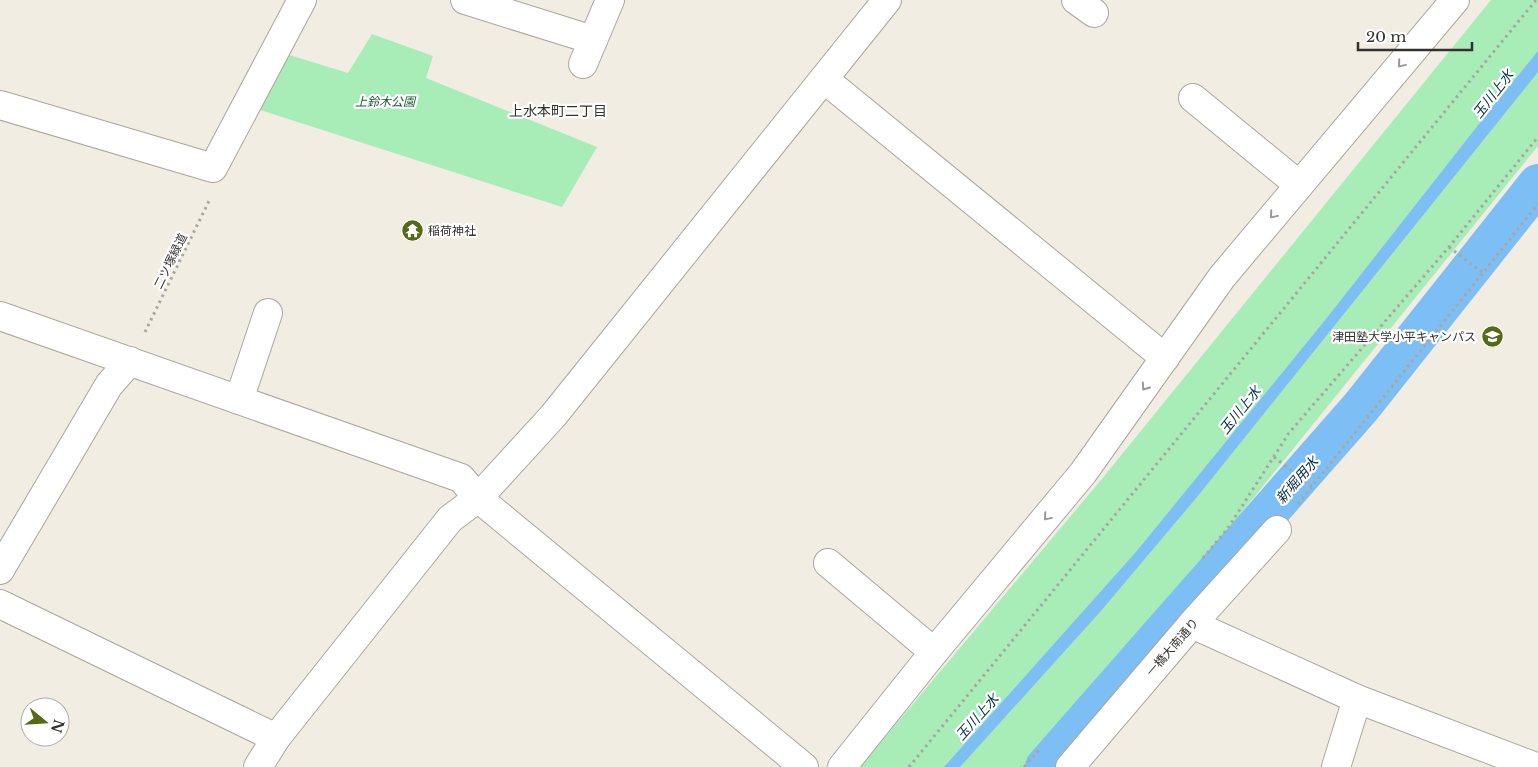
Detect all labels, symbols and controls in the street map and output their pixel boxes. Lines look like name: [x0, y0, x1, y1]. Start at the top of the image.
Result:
scale bar: [1358, 20, 1472, 52]
text: 20 m: [1366, 27, 1406, 46]
one-way arrow: [1397, 58, 1406, 67]
water label: 玉川上水: [1469, 65, 1519, 122]
park label: 上鈴木公園: [355, 94, 417, 109]
district label: 上水本町二丁目: [509, 102, 607, 120]
one-way arrow: [1271, 209, 1279, 218]
temple icon: 稲荷神社: [400, 218, 424, 242]
place label: 稲荷神社: [428, 223, 476, 238]
street label: 二ツ塚緑道: [150, 231, 190, 291]
school or university icon: 津田塾大学小平キャンパス: [1480, 324, 1504, 348]
place label: 津田塾大学小平キャンパス: [1332, 329, 1476, 344]
one-way arrow: [1142, 381, 1150, 390]
water label: 玉川上水: [1215, 381, 1266, 437]
water label: 新堀用水: [1272, 451, 1323, 507]
one-way arrow: [1043, 511, 1052, 520]
street label: 一橋大南通り: [1143, 615, 1201, 679]
water label: 玉川上水: [952, 689, 1004, 744]
north arrow: [20, 697, 70, 747]
text: N: [47, 717, 68, 735]

